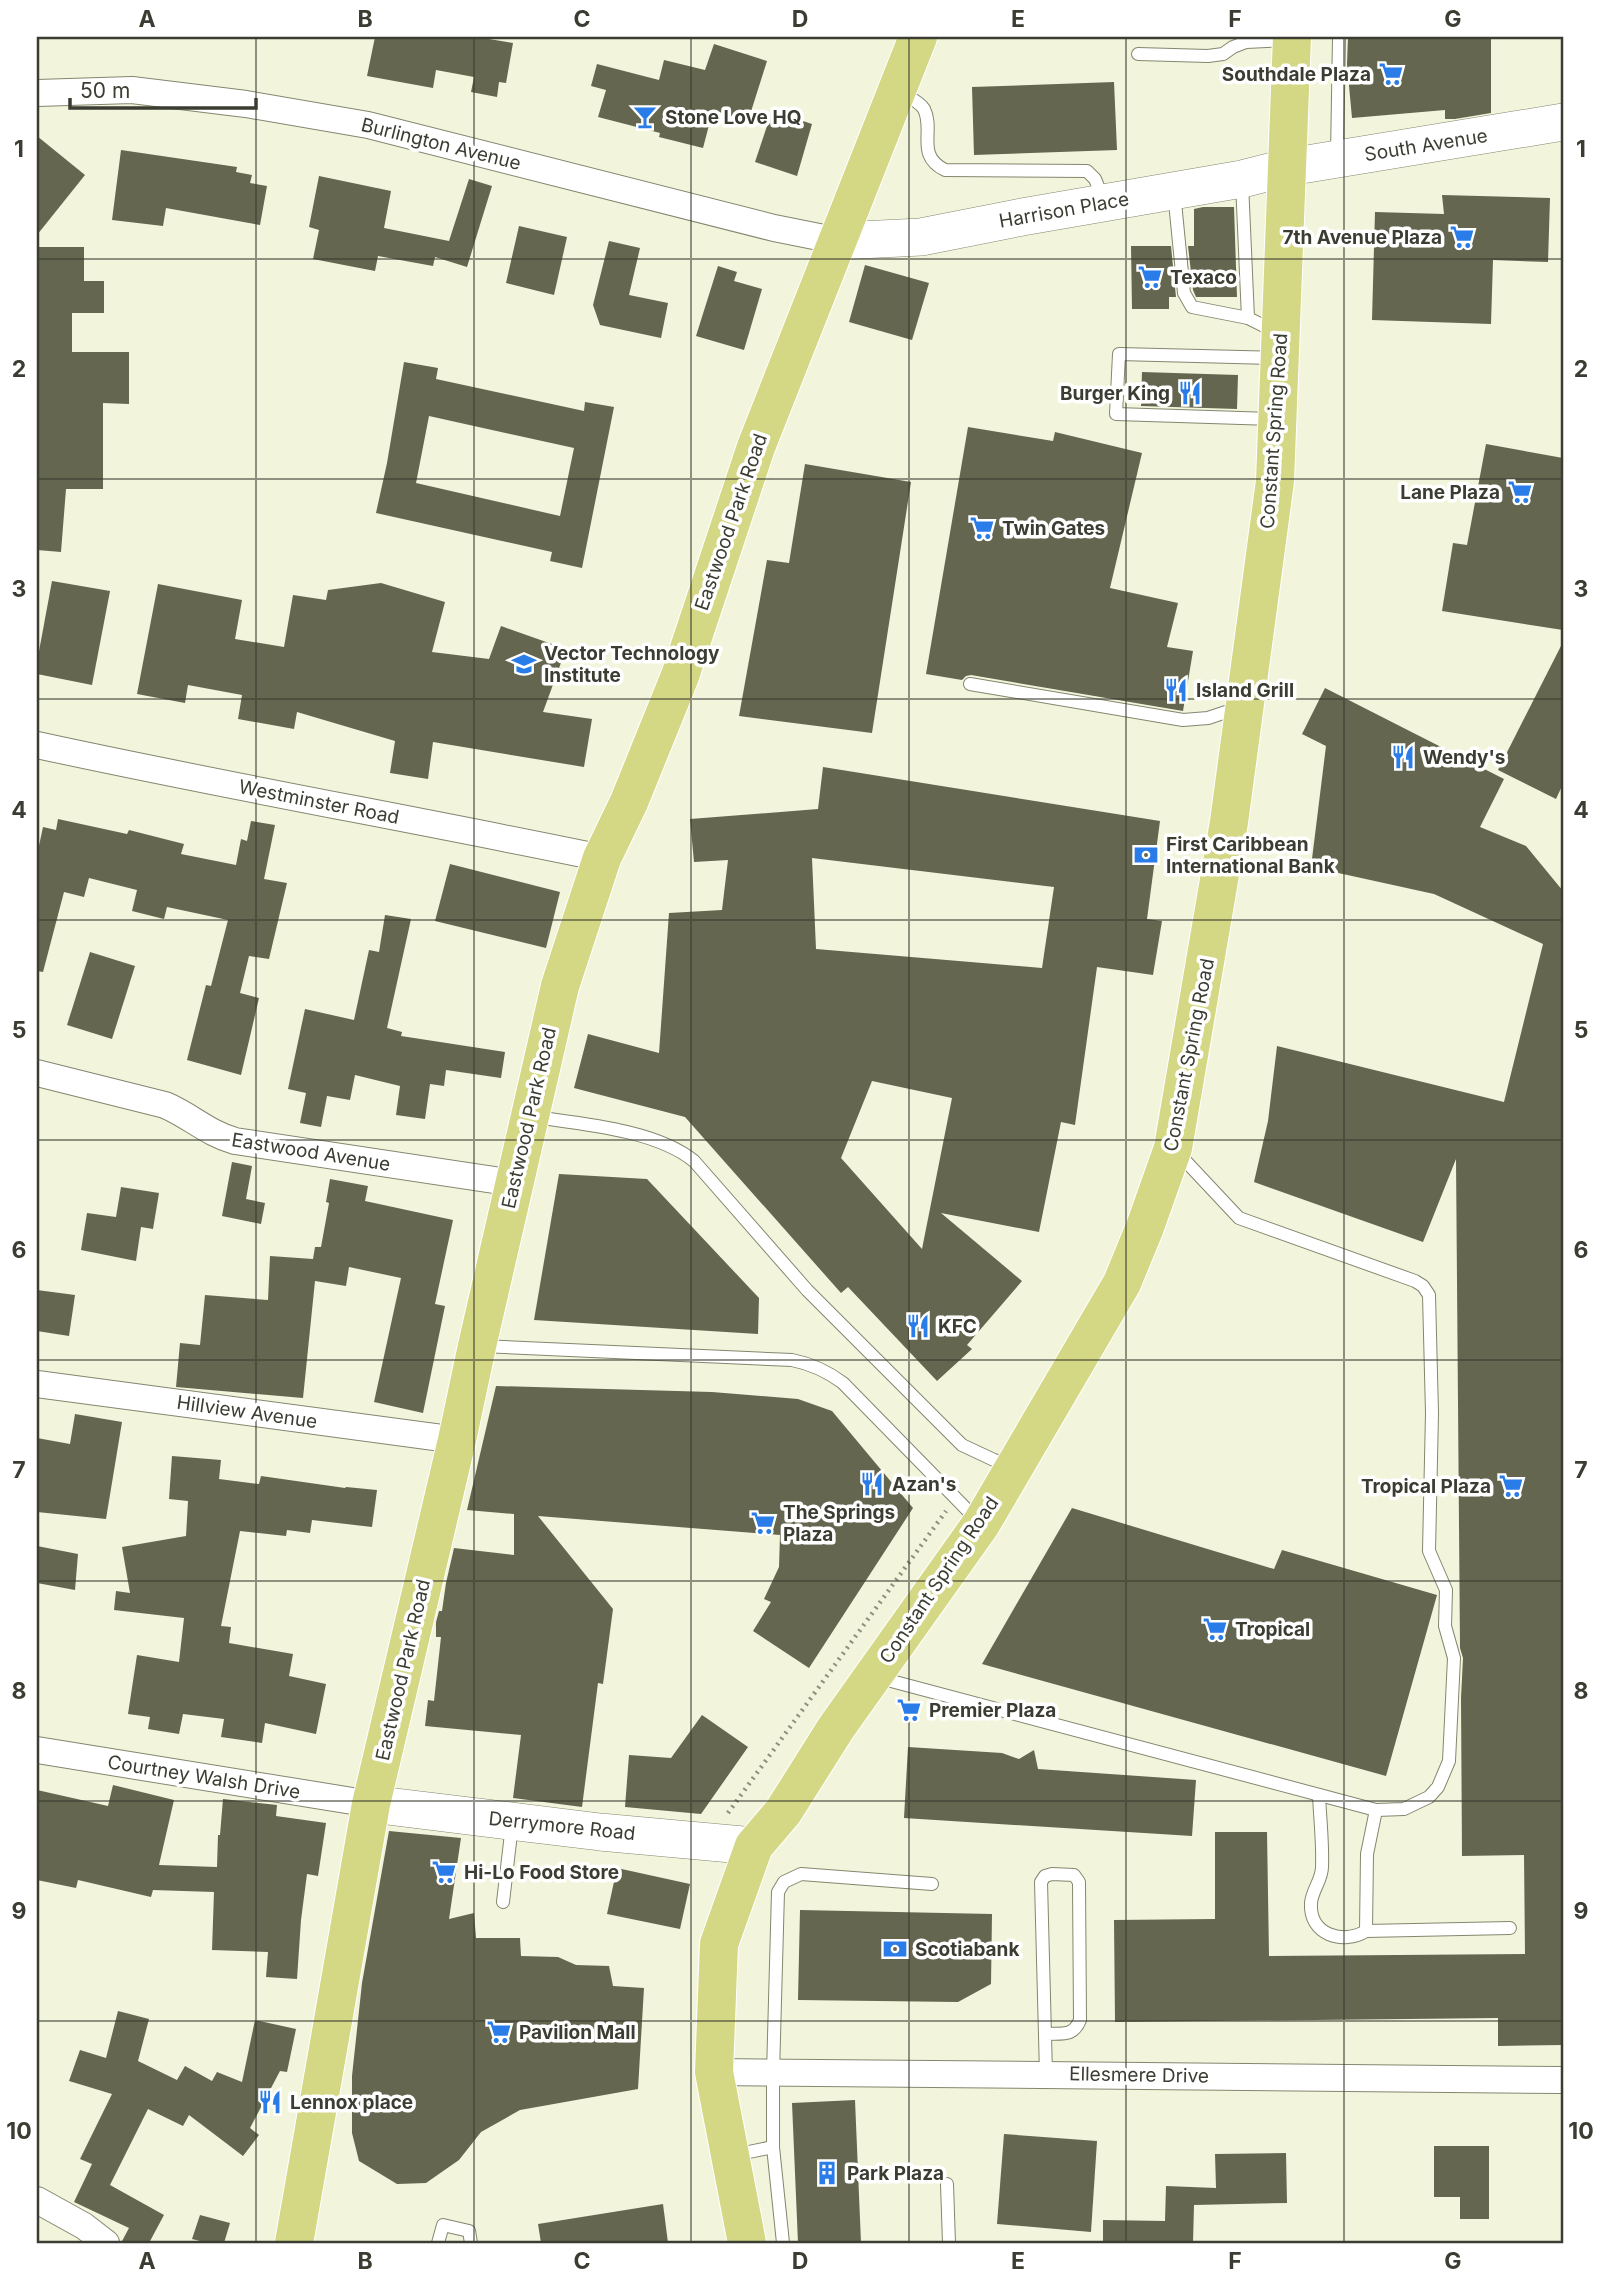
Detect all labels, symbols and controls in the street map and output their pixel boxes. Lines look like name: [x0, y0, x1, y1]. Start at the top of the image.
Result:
text: A: [138, 5, 156, 33]
text: B: [357, 5, 373, 33]
text: C: [573, 5, 591, 33]
text: D: [792, 5, 808, 33]
text: E: [1011, 5, 1025, 33]
text: F: [1228, 5, 1242, 33]
text: G: [1444, 5, 1462, 33]
supermarket icon: Southdale Plaza: [1377, 60, 1405, 88]
place label: Southdale Plaza: [1222, 63, 1371, 86]
scale bar: [70, 66, 256, 110]
text: 50 m: [80, 78, 130, 103]
bar icon: Stone Love HQ: [631, 103, 659, 131]
place label: Stone Love HQ: [665, 106, 801, 129]
street label: Burlington Avenue: [359, 113, 523, 175]
street label: South Avenue: [1363, 124, 1489, 166]
text: 1: [14, 135, 24, 163]
text: 1: [1576, 135, 1586, 163]
street label: Harrison Place: [997, 187, 1131, 233]
supermarket icon: 7th Avenue Plaza: [1448, 223, 1476, 251]
place label: 7th Avenue Plaza: [1282, 226, 1442, 249]
supermarket icon: Texaco: [1136, 263, 1164, 291]
place label: Texaco: [1170, 266, 1237, 289]
street label: Constant Spring Road: [1256, 332, 1292, 530]
text: 2: [12, 355, 26, 383]
text: 2: [1574, 355, 1588, 383]
restaurant icon: Burger King: [1176, 379, 1204, 407]
place label: Burger King: [1060, 382, 1170, 405]
street label: Eastwood Park Road: [690, 431, 772, 613]
supermarket icon: Lane Plaza: [1506, 478, 1534, 506]
place label: Lane Plaza: [1400, 481, 1500, 504]
supermarket icon: Twin Gates: [968, 514, 996, 542]
place label: Twin Gates: [1002, 517, 1105, 540]
text: 3: [12, 575, 26, 603]
text: 3: [1574, 575, 1588, 603]
place label: Vector Technology Institute: [544, 642, 720, 687]
school or university icon: Vector Technology Institute: [510, 650, 538, 678]
restaurant icon: Island Grill: [1162, 676, 1190, 704]
place label: Island Grill: [1196, 679, 1294, 702]
restaurant icon: Wendy's: [1389, 743, 1417, 771]
place label: Wendy's: [1423, 746, 1505, 769]
street label: Westminster Road: [237, 775, 401, 829]
text: 4: [11, 796, 27, 824]
text: 4: [1573, 796, 1589, 824]
place label: First Caribbean International Bank: [1166, 833, 1335, 878]
bank icon: First Caribbean International Bank: [1132, 841, 1160, 869]
street label: Constant Spring Road: [1159, 956, 1219, 1154]
text: 5: [12, 1016, 26, 1044]
text: 5: [1574, 1016, 1588, 1044]
street label: Eastwood Park Road: [497, 1025, 561, 1211]
street label: Eastwood Avenue: [230, 1128, 392, 1176]
text: 6: [12, 1236, 26, 1264]
text: 6: [1574, 1236, 1588, 1264]
restaurant icon: KFC: [904, 1312, 932, 1340]
place label: KFC: [938, 1315, 977, 1338]
street label: Hillview Avenue: [175, 1391, 319, 1433]
text: 7: [12, 1456, 26, 1484]
text: 7: [1574, 1456, 1588, 1484]
restaurant icon: Azan's: [858, 1470, 886, 1498]
supermarket icon: Tropical Plaza: [1497, 1472, 1525, 1500]
place label: Azan's: [892, 1473, 956, 1496]
place label: Tropical Plaza: [1361, 1475, 1491, 1498]
street label: Constant Spring Road: [875, 1492, 1003, 1668]
place label: The Springs Plaza: [783, 1501, 895, 1546]
supermarket icon: The Springs Plaza: [749, 1509, 777, 1537]
street label: Eastwood Park Road: [371, 1577, 435, 1763]
supermarket icon: Tropical: [1201, 1615, 1229, 1643]
place label: Tropical: [1235, 1618, 1310, 1641]
text: 8: [12, 1677, 26, 1705]
text: 8: [1574, 1677, 1588, 1705]
supermarket icon: Premier Plaza: [895, 1696, 923, 1724]
place label: Premier Plaza: [929, 1699, 1056, 1722]
street label: Courtney Walsh Drive: [106, 1750, 302, 1804]
street label: Derrymore Road: [487, 1807, 637, 1845]
supermarket icon: Hi-Lo Food Store: [430, 1858, 458, 1886]
place label: Hi-Lo Food Store: [464, 1861, 619, 1884]
text: 9: [12, 1897, 26, 1925]
text: 9: [1574, 1897, 1588, 1925]
bank icon: Scotiabank: [881, 1935, 909, 1963]
place label: Scotiabank: [915, 1938, 1019, 1961]
supermarket icon: Pavilion Mall: [485, 2018, 513, 2046]
place label: Pavilion Mall: [519, 2021, 636, 2044]
street label: Ellesmere Drive: [1069, 2062, 1209, 2088]
restaurant icon: Lennox place: [256, 2088, 284, 2116]
place label: Lennox place: [290, 2091, 413, 2114]
text: 10: [6, 2117, 32, 2145]
text: 10: [1568, 2117, 1594, 2145]
building icon: Park Plaza: [813, 2159, 841, 2187]
place label: Park Plaza: [847, 2162, 944, 2185]
text: A: [138, 2247, 156, 2275]
text: B: [357, 2247, 373, 2275]
text: C: [573, 2247, 591, 2275]
text: D: [792, 2247, 808, 2275]
text: E: [1011, 2247, 1025, 2275]
text: F: [1228, 2247, 1242, 2275]
text: G: [1444, 2247, 1462, 2275]

